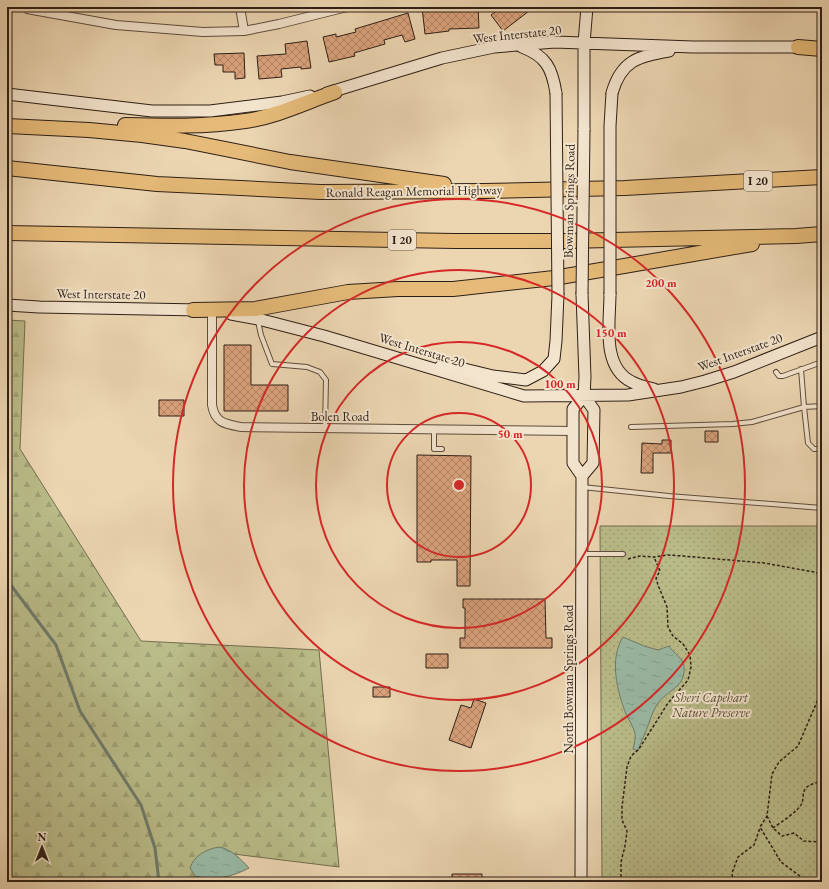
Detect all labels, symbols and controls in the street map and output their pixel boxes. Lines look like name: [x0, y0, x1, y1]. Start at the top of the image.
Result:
street label: West Interstate 20: [472, 21, 562, 47]
street label: Bowman Springs Road: [560, 143, 579, 258]
road number: I 20: [744, 171, 772, 191]
street label: Ronald Reagan Memorial Highway: [326, 181, 503, 201]
road number: I 20: [388, 230, 416, 250]
text: 200 m: [645, 275, 677, 291]
street label: West Interstate 20: [56, 285, 146, 303]
text: 150 m: [595, 325, 627, 341]
street label: West Interstate 20: [377, 329, 467, 371]
street label: West Interstate 20: [695, 329, 785, 375]
text: 100 m: [544, 376, 576, 392]
street label: Bolen Road: [311, 408, 370, 425]
text: 50 m: [497, 426, 523, 442]
centre of rings: [452, 478, 466, 492]
street label: North Bowman Springs Road: [560, 604, 577, 753]
park label: Sheri Capehart Nature Preserve: [671, 689, 751, 721]
north arrow: [22, 827, 62, 867]
text: N: [38, 830, 47, 844]

